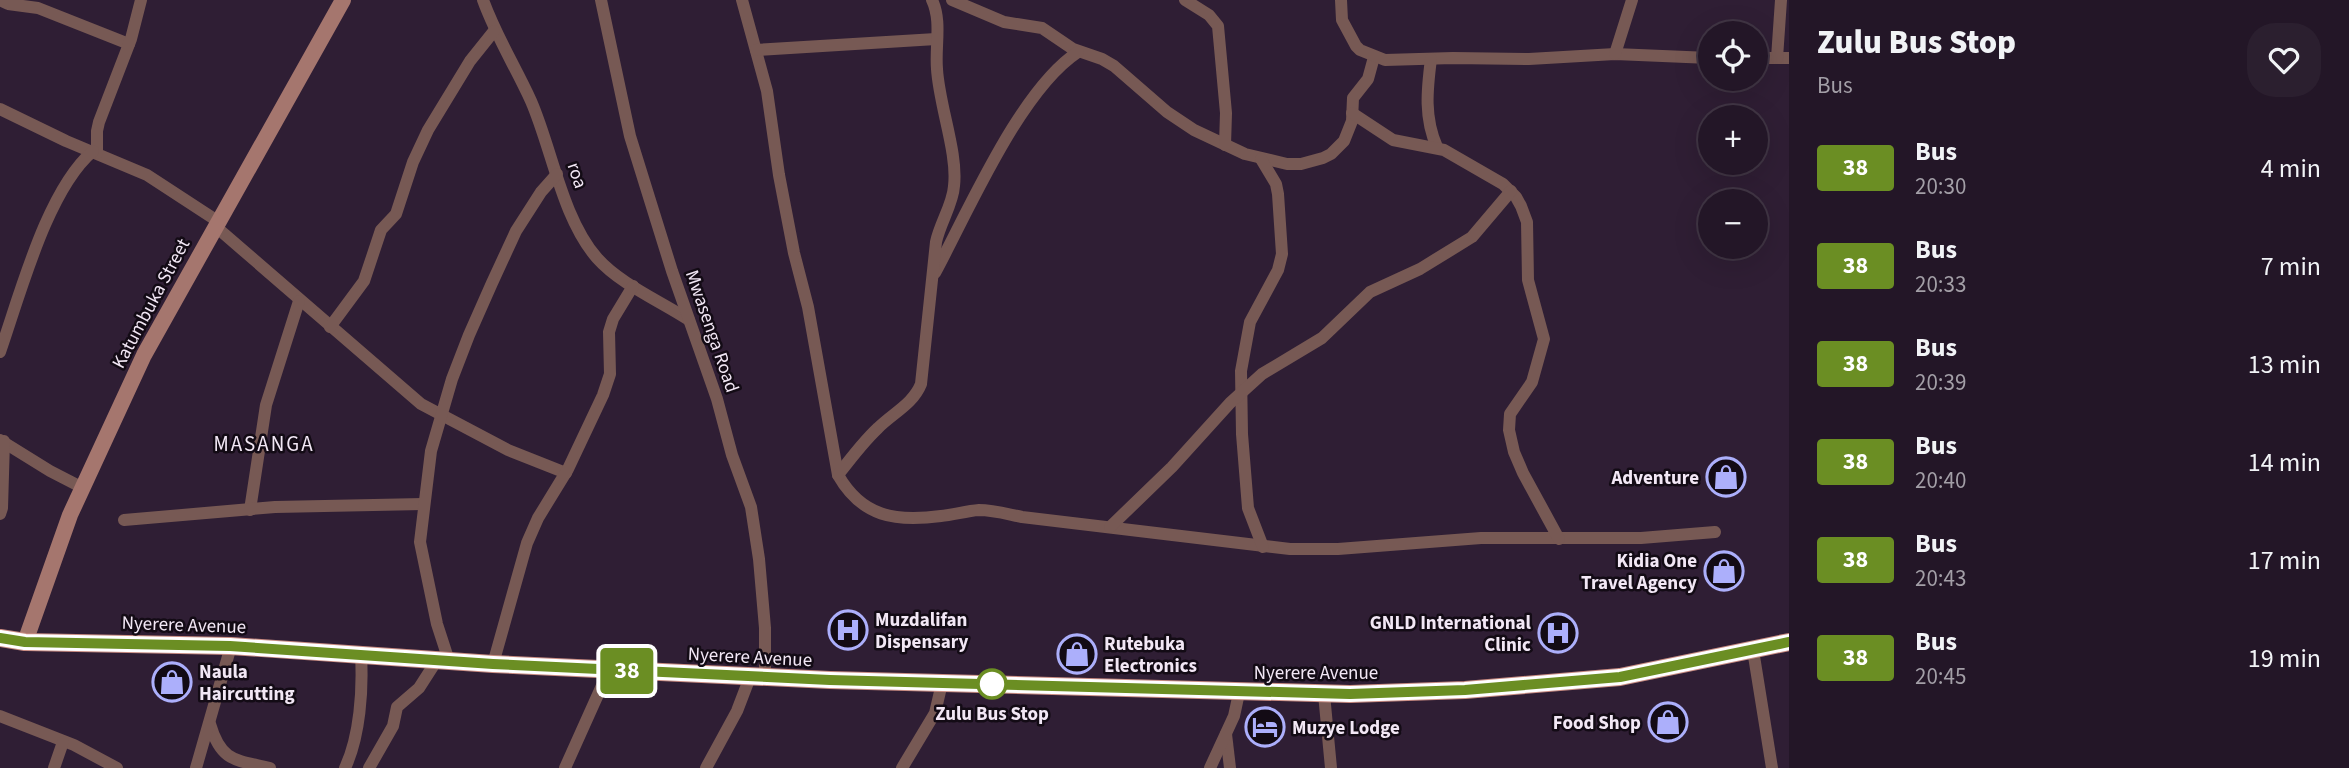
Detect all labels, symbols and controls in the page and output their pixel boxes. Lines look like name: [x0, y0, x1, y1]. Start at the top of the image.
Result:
text: Zulu Bus Stop: [1817, 19, 2016, 66]
map controls: [1698, 21, 1768, 259]
button: locate: [1698, 21, 1768, 91]
button: heart: [2247, 23, 2321, 97]
text: Bus: [1817, 69, 1853, 102]
button: +: [1698, 105, 1768, 175]
text: Bus: [1915, 133, 1957, 170]
text: 38: [1843, 150, 1868, 185]
text: 4 min: [2261, 150, 2321, 187]
street label: roa: [560, 159, 594, 192]
text: 20:30: [1915, 170, 1966, 203]
button: −: [1698, 189, 1768, 259]
text: Bus: [1915, 231, 1957, 268]
street label: Katumbuka Street: [106, 233, 197, 374]
text: 38: [1843, 248, 1868, 283]
text: 7 min: [2261, 248, 2321, 285]
street label: Mwasenga Road: [678, 267, 745, 396]
text: 20:33: [1915, 268, 1966, 301]
text: Bus: [1915, 329, 1957, 366]
text: 38: [1843, 346, 1868, 381]
text: 13 min: [2248, 346, 2321, 383]
text: 20:39: [1915, 366, 1966, 399]
text: Bus: [1915, 427, 1957, 464]
district label: MASANGA: [213, 429, 315, 459]
text: 38: [1843, 444, 1868, 479]
text: 14 min: [2248, 444, 2321, 481]
shop icon: Adventure: [1705, 456, 1747, 498]
text: 20:40: [1915, 464, 1966, 497]
place label: Adventure: [1610, 465, 1699, 492]
text: Bus: [1915, 525, 1957, 562]
text: 38: [1843, 542, 1868, 577]
text: 17 min: [2248, 542, 2321, 579]
place label: Kidia One Travel Agency: [1581, 548, 1697, 597]
shop icon: Kidia One Travel Agency: [1703, 550, 1745, 592]
text: 20:43: [1915, 562, 1966, 595]
place label: Muzdalifan Dispensary: [875, 607, 968, 656]
hospital icon: Muzdalifan Dispensary: [827, 609, 869, 651]
street label: Nyerere Avenue: [121, 610, 247, 641]
place label: GNLD International Clinic: [1370, 610, 1532, 659]
hospital icon: GNLD International Clinic: [1537, 612, 1579, 654]
text: Bus: [1915, 623, 1957, 660]
place label: Rutebuka Electronics: [1104, 631, 1197, 680]
shop icon: Rutebuka Electronics: [1056, 633, 1098, 675]
text: 38: [1843, 640, 1868, 675]
text: 19 min: [2248, 640, 2321, 677]
street label: Nyerere Avenue: [687, 641, 813, 674]
line badge: 38: [596, 648, 658, 694]
text: 38: [614, 653, 640, 688]
place label: Naula Haircutting: [199, 659, 295, 708]
street label: Nyerere Avenue: [1254, 660, 1378, 687]
text: 20:45: [1915, 660, 1966, 693]
shop icon: Naula Haircutting: [151, 661, 193, 703]
marker: Zulu Bus Stop: [977, 669, 1007, 699]
place label: Zulu Bus Stop: [935, 701, 1049, 728]
shop icon: Food Shop: [1647, 701, 1689, 743]
hotel icon: Muzye Lodge: [1244, 706, 1286, 748]
place label: Food Shop: [1553, 710, 1641, 737]
place label: Muzye Lodge: [1292, 715, 1400, 742]

